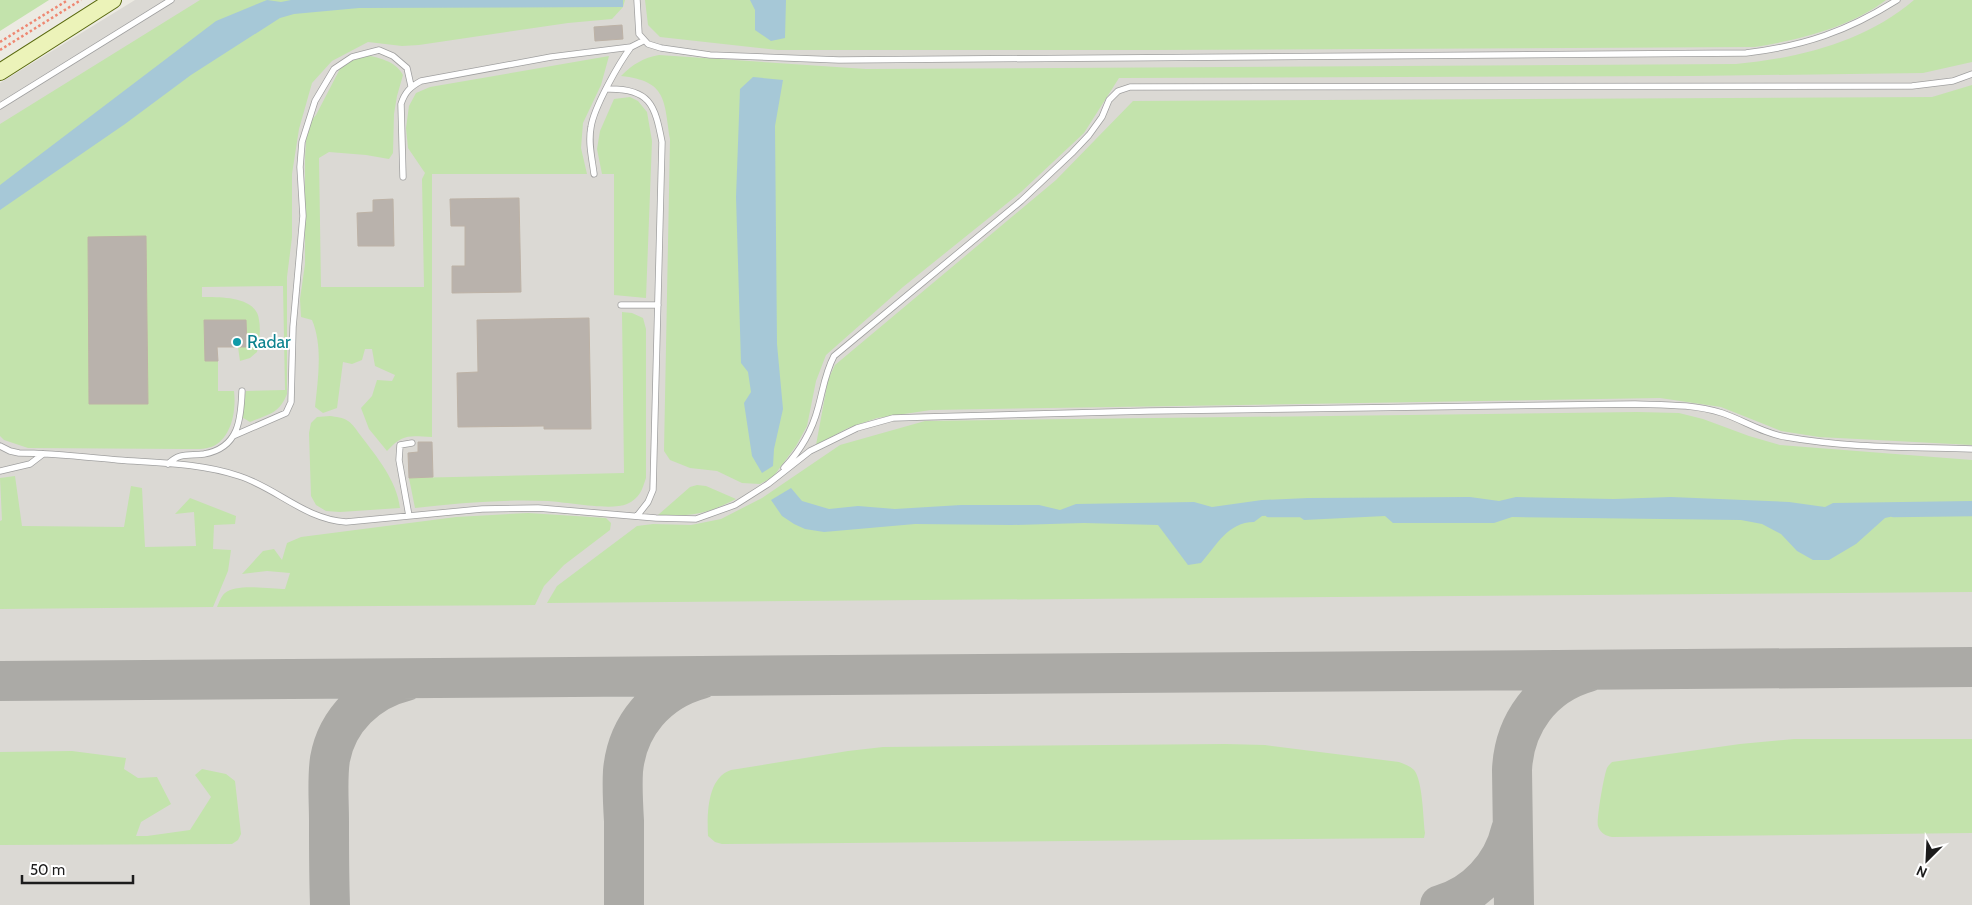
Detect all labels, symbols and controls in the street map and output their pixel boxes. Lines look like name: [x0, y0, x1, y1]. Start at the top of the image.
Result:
place label: Radar: [247, 331, 291, 353]
marker: Radar: [231, 336, 243, 348]
north arrow: [1902, 835, 1952, 885]
scale bar: [22, 852, 134, 884]
text: 50 m: [30, 861, 65, 879]
text: N: [1914, 862, 1930, 882]

